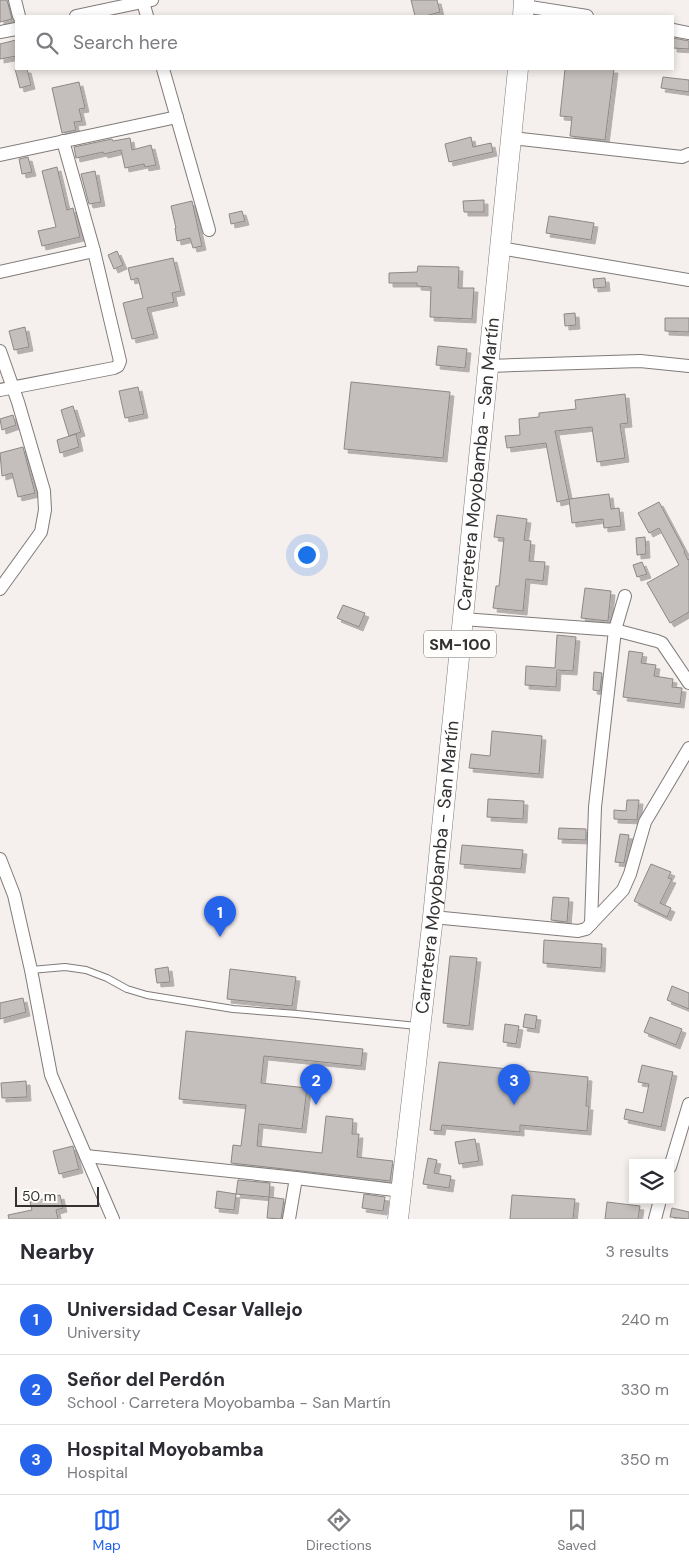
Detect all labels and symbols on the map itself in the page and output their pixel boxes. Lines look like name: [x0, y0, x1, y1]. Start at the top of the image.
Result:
street label: Carretera Moyobamba - San Martín: [452, 316, 505, 612]
your location: [294, 542, 320, 568]
road number: SM-100: [424, 630, 496, 658]
street label: Carretera Moyobamba - San Martín: [410, 719, 465, 1015]
pin: 1: [204, 896, 236, 937]
pin: 2: [300, 1064, 332, 1105]
pin: 3: [498, 1064, 530, 1105]
scale bar: [15, 1184, 99, 1207]

